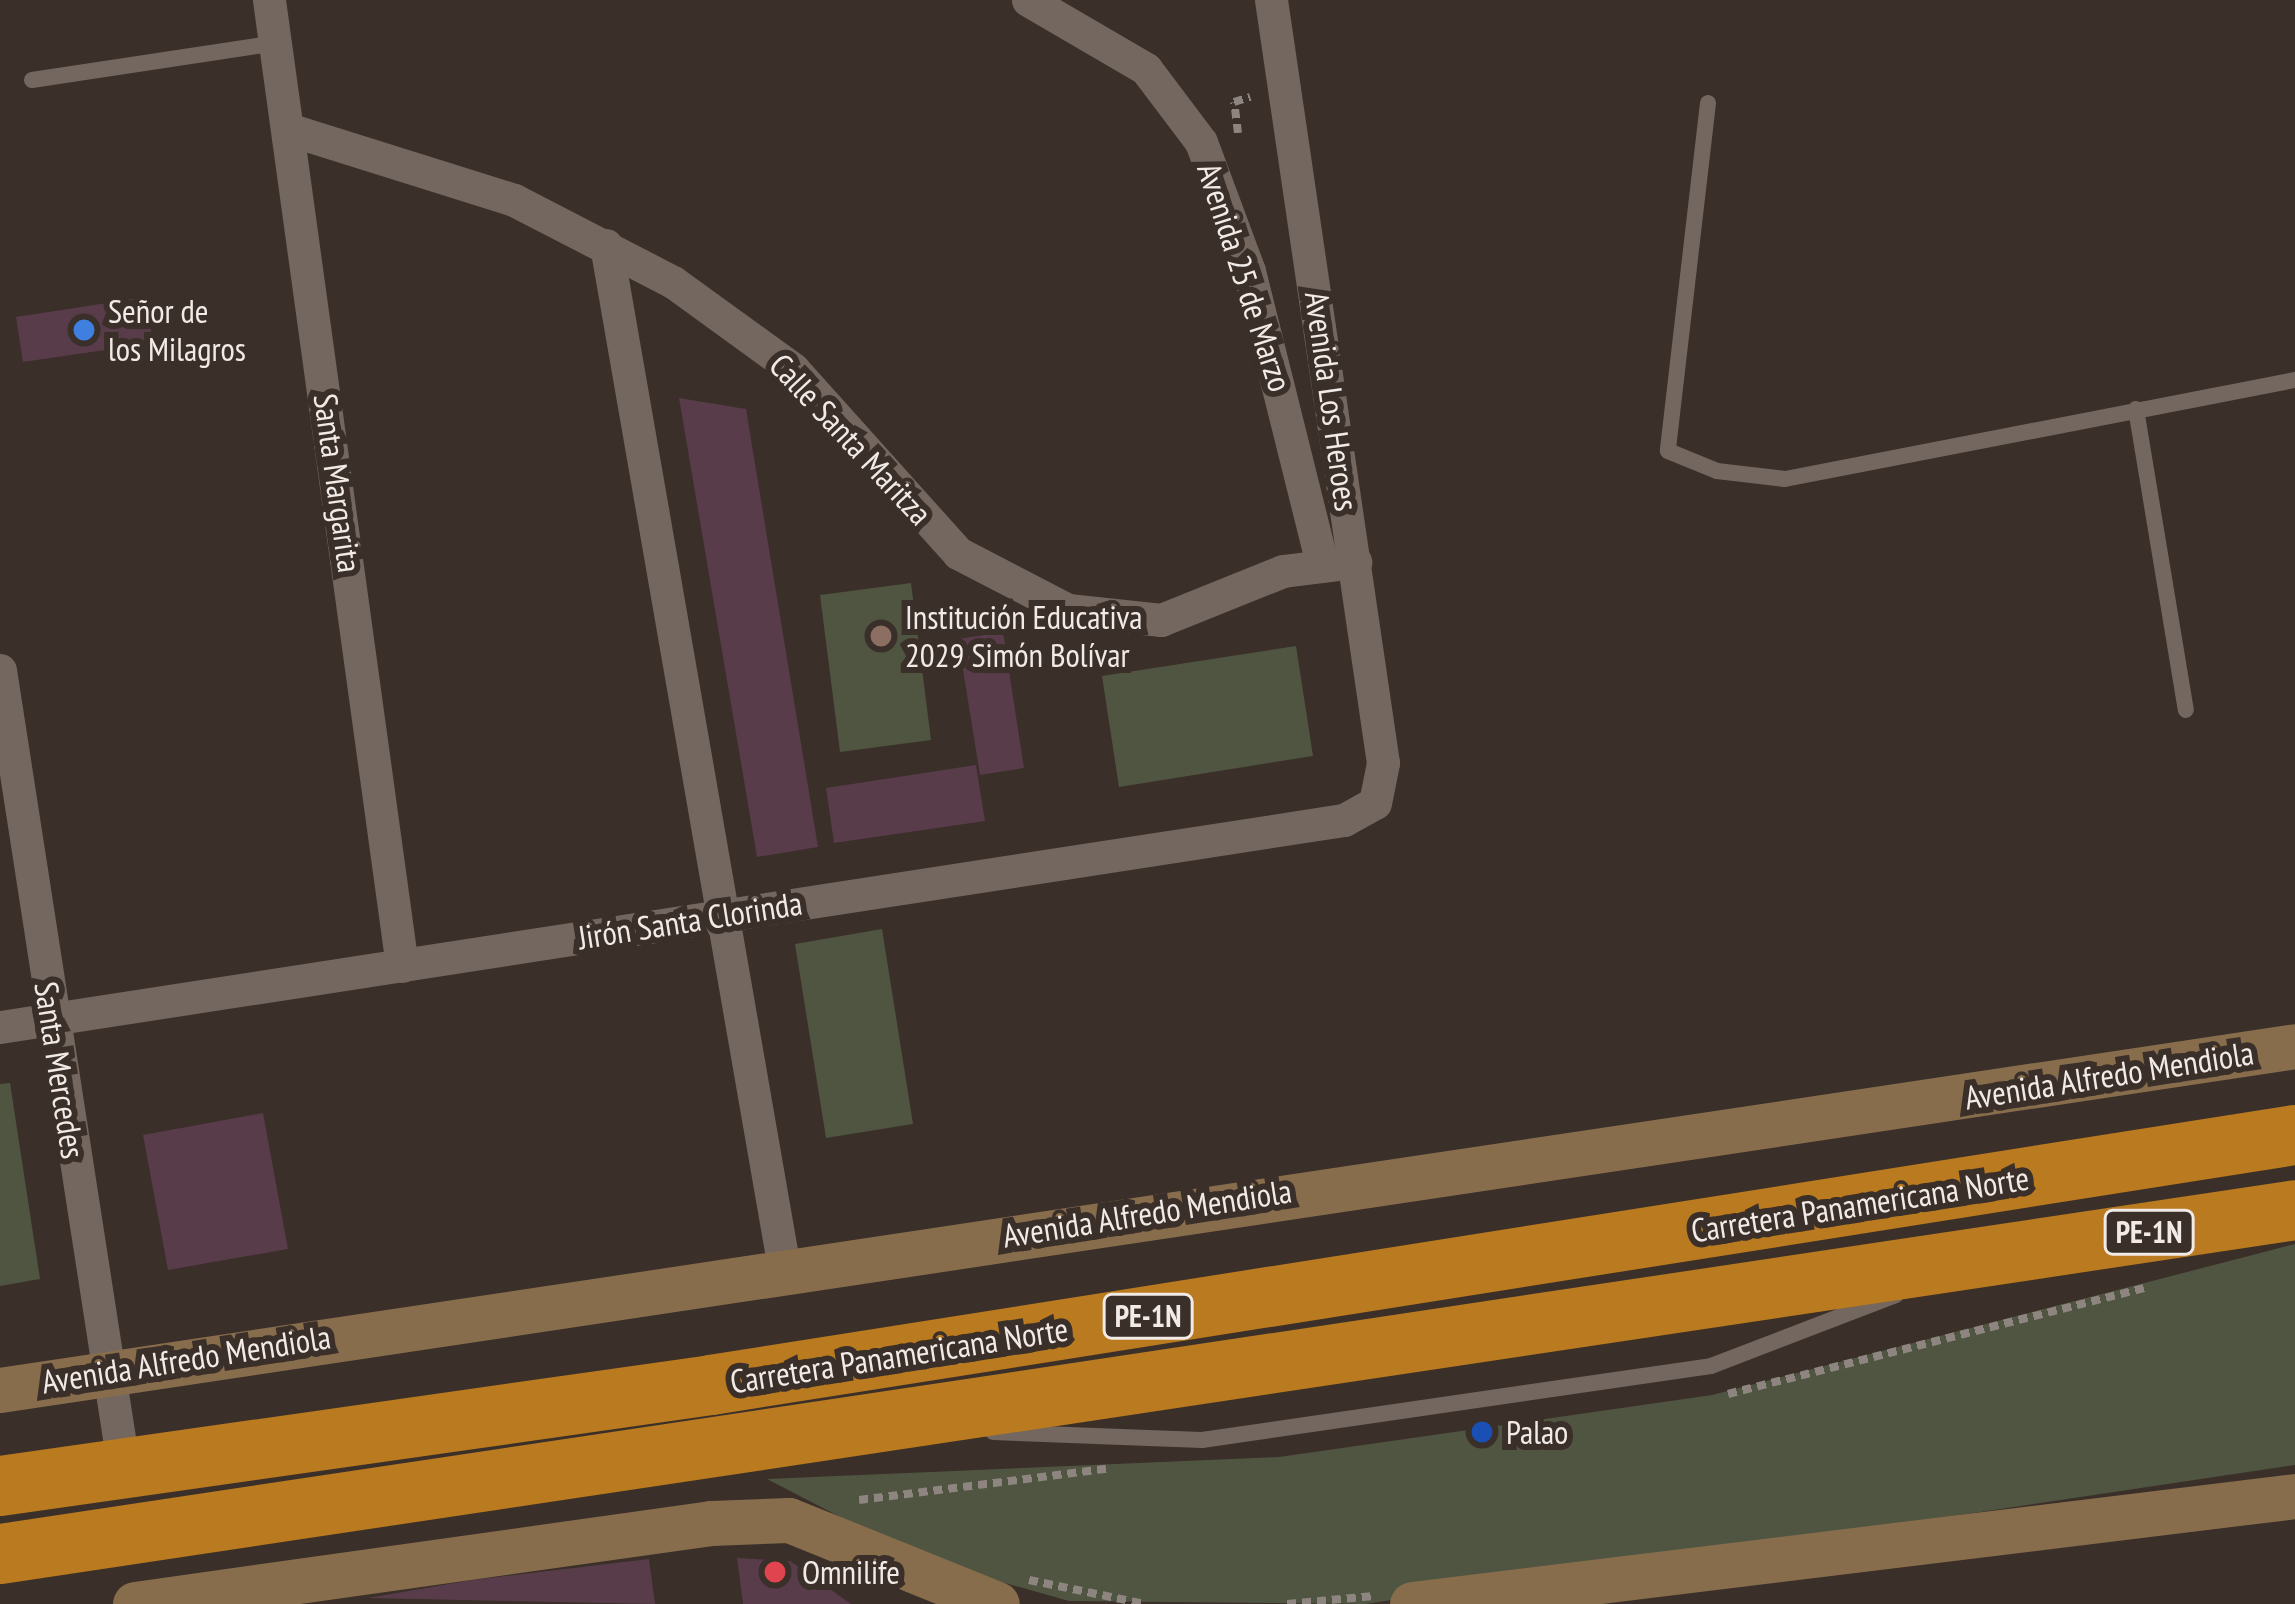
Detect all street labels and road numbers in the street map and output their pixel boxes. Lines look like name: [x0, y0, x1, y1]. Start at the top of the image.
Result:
street label: Avenida 25 de Marzo: [1189, 158, 1301, 396]
street label: Avenida Los Heroes: [1297, 289, 1367, 513]
street label: Calle Santa Maritza: [762, 345, 940, 533]
street label: Santa Margarita: [306, 391, 370, 575]
street label: Jirón Santa Clorinda: [575, 883, 805, 957]
street label: Santa Mercedes: [26, 979, 94, 1161]
street label: Avenida Alfredo Mendiola: [1961, 1033, 2257, 1117]
street label: Carretera Panamericana Norte: [1688, 1158, 2032, 1250]
street label: Avenida Alfredo Mendiola: [999, 1171, 1295, 1255]
road number: PE-1N: [2101, 1208, 2197, 1256]
road number: PE-1N: [1100, 1292, 1196, 1340]
street label: Carretera Panamericana Norte: [727, 1309, 1071, 1401]
street label: Avenida Alfredo Mendiola: [38, 1317, 334, 1401]

